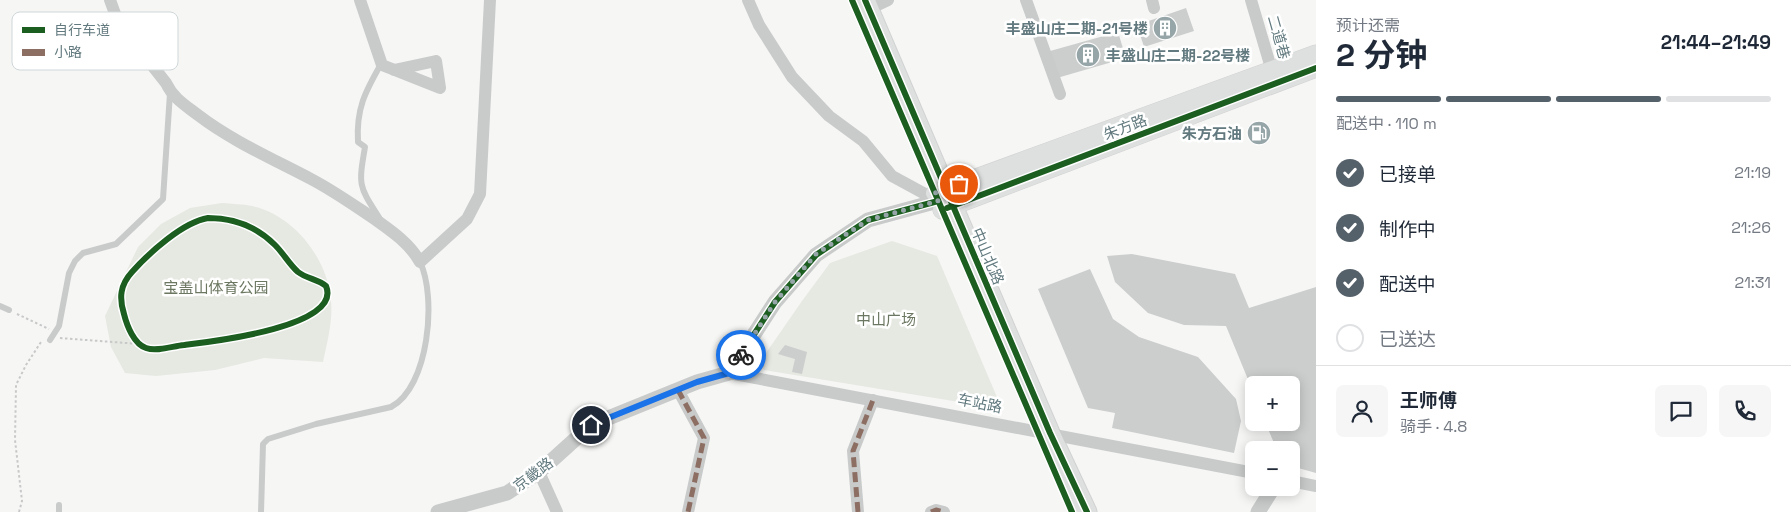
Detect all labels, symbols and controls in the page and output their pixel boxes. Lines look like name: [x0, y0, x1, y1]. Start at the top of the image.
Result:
legend: [12, 12, 178, 70]
street label: 二道巷: [1264, 13, 1294, 61]
building icon: 丰盛山庄二期-21号楼: [1152, 15, 1178, 41]
text: 预计还需: [1336, 15, 1400, 36]
place label: 丰盛山庄二期-21号楼: [1006, 19, 1148, 38]
text: 自行车道: [54, 21, 110, 39]
text: 21:44–21:49: [1661, 30, 1771, 55]
text: 2 分钟: [1336, 35, 1427, 75]
building icon: 丰盛山庄二期-22号楼: [1075, 42, 1101, 68]
text: 小路: [54, 43, 82, 61]
place label: 丰盛山庄二期-22号楼: [1106, 46, 1250, 65]
street label: 朱方路: [1101, 110, 1149, 144]
text: 配送中 · 110 m: [1336, 113, 1437, 134]
fuel station icon: 朱方石油: [1246, 120, 1272, 146]
place label: 朱方石油: [1182, 124, 1242, 143]
icon: check: [1336, 159, 1364, 187]
text: 已接单: [1379, 162, 1436, 187]
text: 21:19: [1734, 162, 1771, 183]
pin: [938, 163, 980, 205]
icon: bag: [945, 170, 973, 198]
icon: check: [1336, 214, 1364, 242]
text: 制作中: [1379, 217, 1436, 242]
text: 21:26: [1731, 217, 1771, 238]
street label: 中山北路: [968, 225, 1008, 287]
icon: check: [1336, 269, 1364, 297]
text: 配送中: [1379, 272, 1436, 297]
text: 21:31: [1734, 272, 1771, 293]
park label: 宝盖山体育公园: [163, 278, 269, 297]
park label: 中山广场: [856, 310, 916, 329]
text: 已送达: [1379, 327, 1436, 352]
courier: [716, 330, 766, 380]
icon: bike: [727, 341, 755, 369]
map controls: [1245, 376, 1300, 496]
button: +: [1245, 376, 1300, 431]
button: person: [1336, 385, 1388, 437]
button: chat: [1655, 385, 1707, 437]
button: phone: [1719, 385, 1771, 437]
text: 王师傅: [1400, 388, 1457, 413]
street label: 车站路: [956, 389, 1004, 417]
pin: [570, 404, 612, 446]
icon: home: [577, 411, 605, 439]
text: 骑手 · 4.8: [1400, 416, 1467, 437]
button: −: [1245, 441, 1300, 496]
street label: 京畿路: [509, 453, 557, 495]

